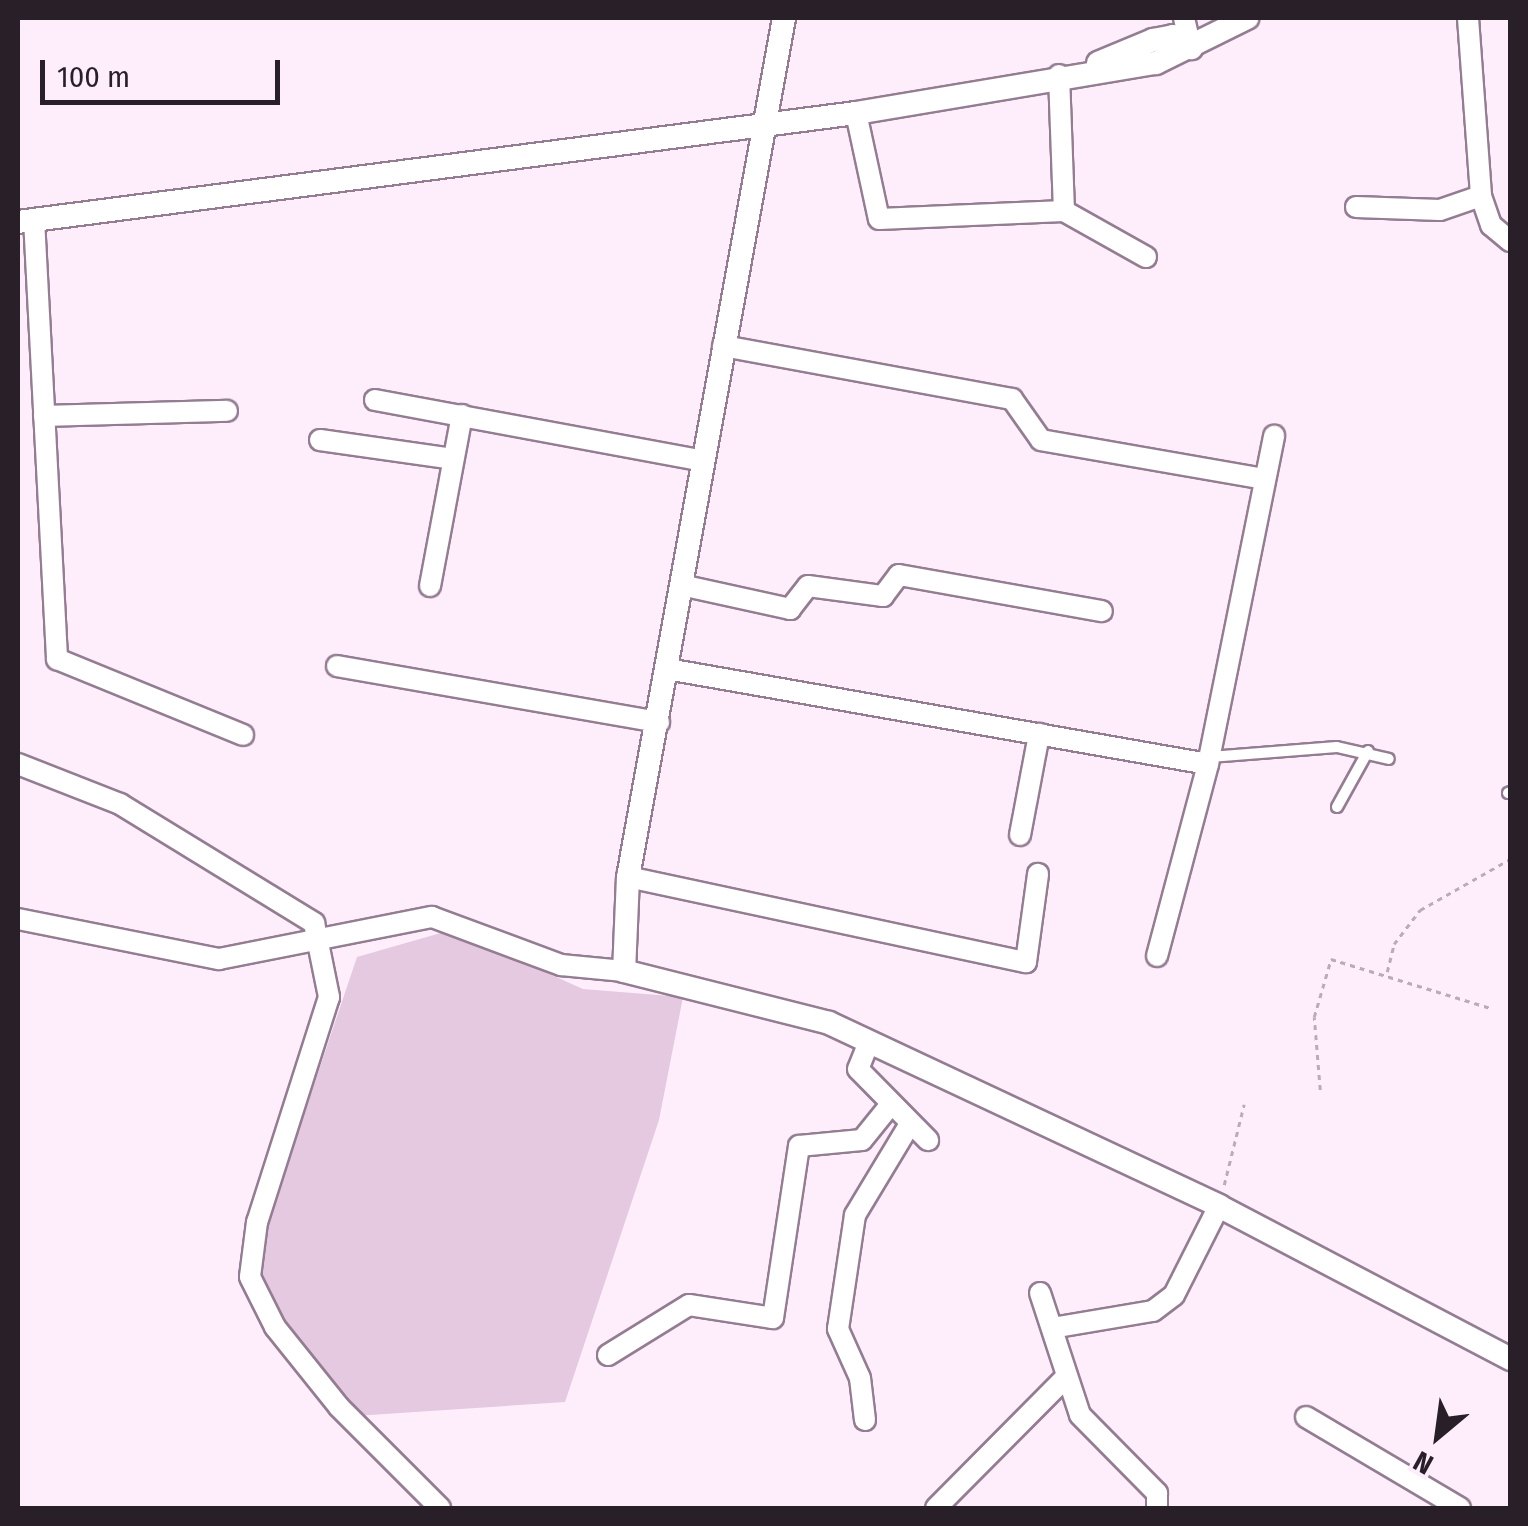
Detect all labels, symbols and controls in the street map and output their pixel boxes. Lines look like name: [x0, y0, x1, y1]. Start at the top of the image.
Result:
scale bar: [45, 40, 285, 102]
text: 100 m: [57, 59, 130, 95]
north arrow: [1388, 1386, 1488, 1486]
text: N: [1408, 1444, 1439, 1481]

